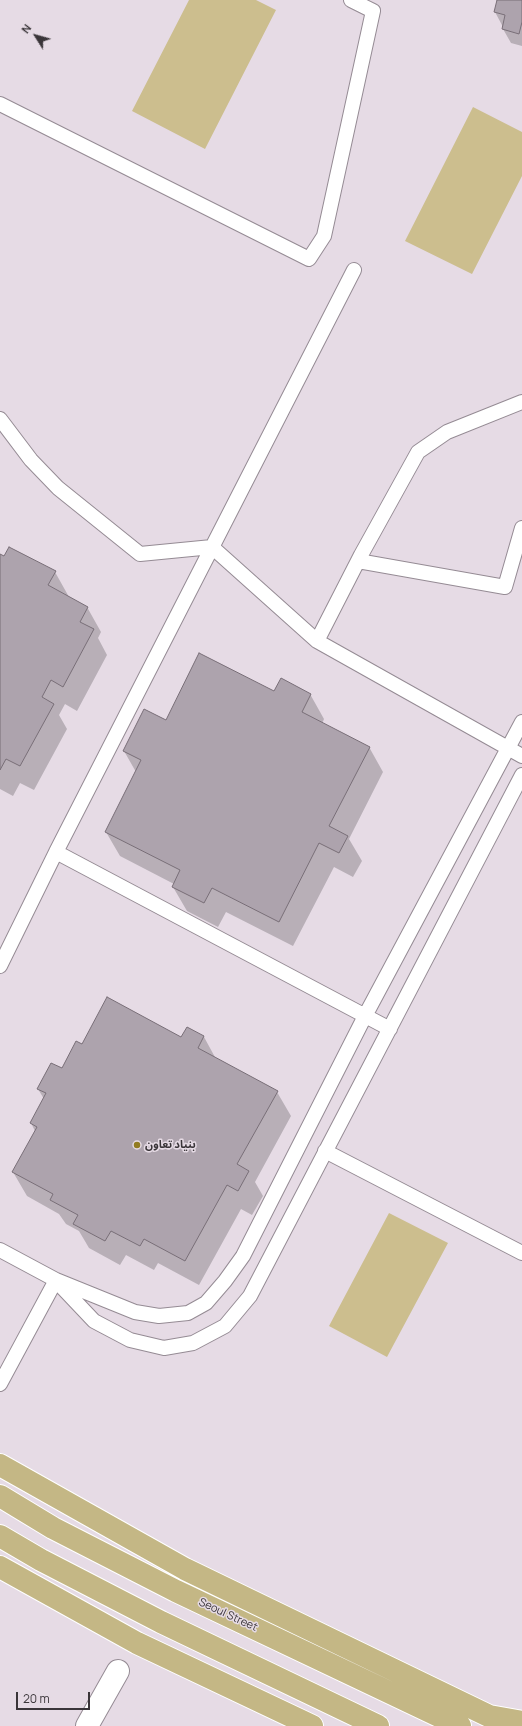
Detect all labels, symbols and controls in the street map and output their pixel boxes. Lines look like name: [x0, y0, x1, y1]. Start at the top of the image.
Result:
north arrow: [16, 16, 56, 56]
text: N: [18, 21, 34, 36]
place label: بنیاد تعاون: [145, 1138, 196, 1152]
marker: بنیاد تعاون: [132, 1140, 142, 1150]
street label: Seoul Street: [197, 1596, 259, 1634]
scale bar: [18, 1684, 92, 1710]
text: 20 m: [23, 1690, 50, 1707]

